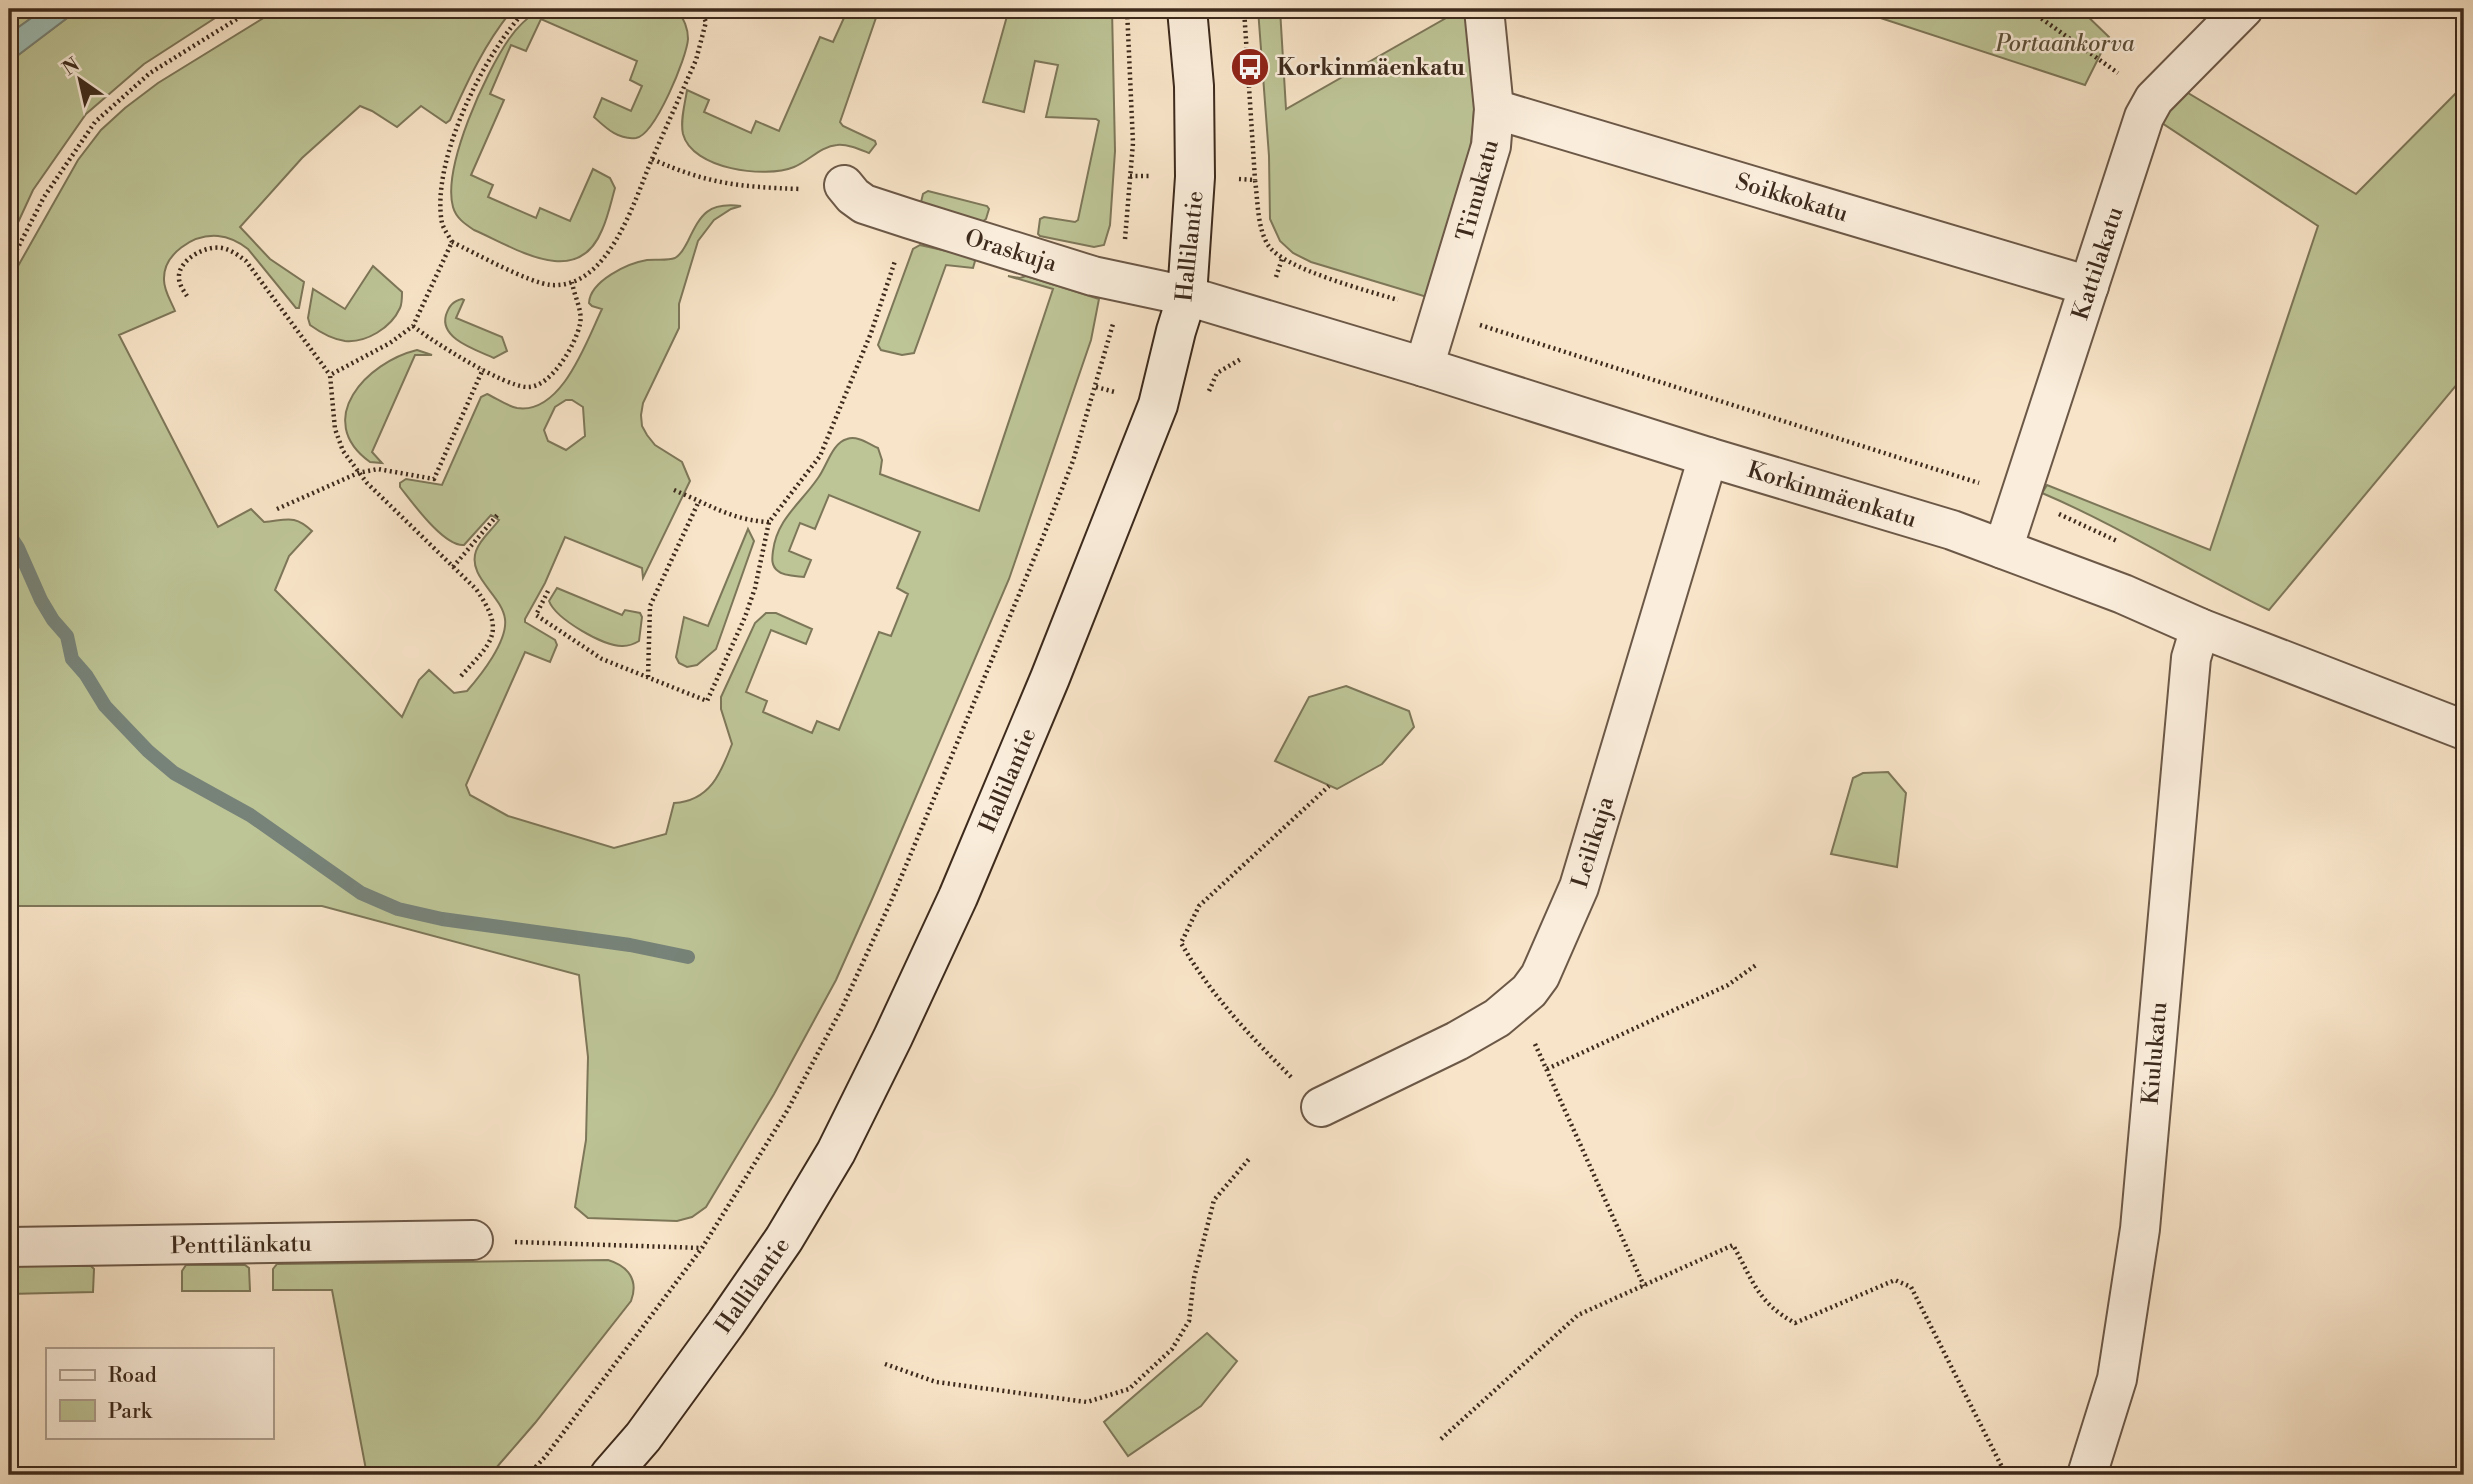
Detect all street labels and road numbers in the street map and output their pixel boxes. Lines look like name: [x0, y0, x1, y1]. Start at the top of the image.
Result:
street label: Tiinukatu: [1451, 137, 1505, 244]
street label: Soikkokatu: [1732, 168, 1851, 228]
street label: Hallilantie: [1170, 190, 1210, 303]
street label: Kattilakatu: [2067, 203, 2129, 323]
street label: Oraskuja: [961, 224, 1060, 278]
street label: Korkinmäenkatu: [1744, 456, 1920, 534]
street label: Hallilantie: [973, 724, 1042, 837]
street label: Leilikuja: [1566, 793, 1620, 891]
street label: Kiulukatu: [2137, 1001, 2173, 1106]
street label: Penttilänkatu: [170, 1230, 312, 1260]
street label: Hallilantie: [710, 1232, 796, 1339]

